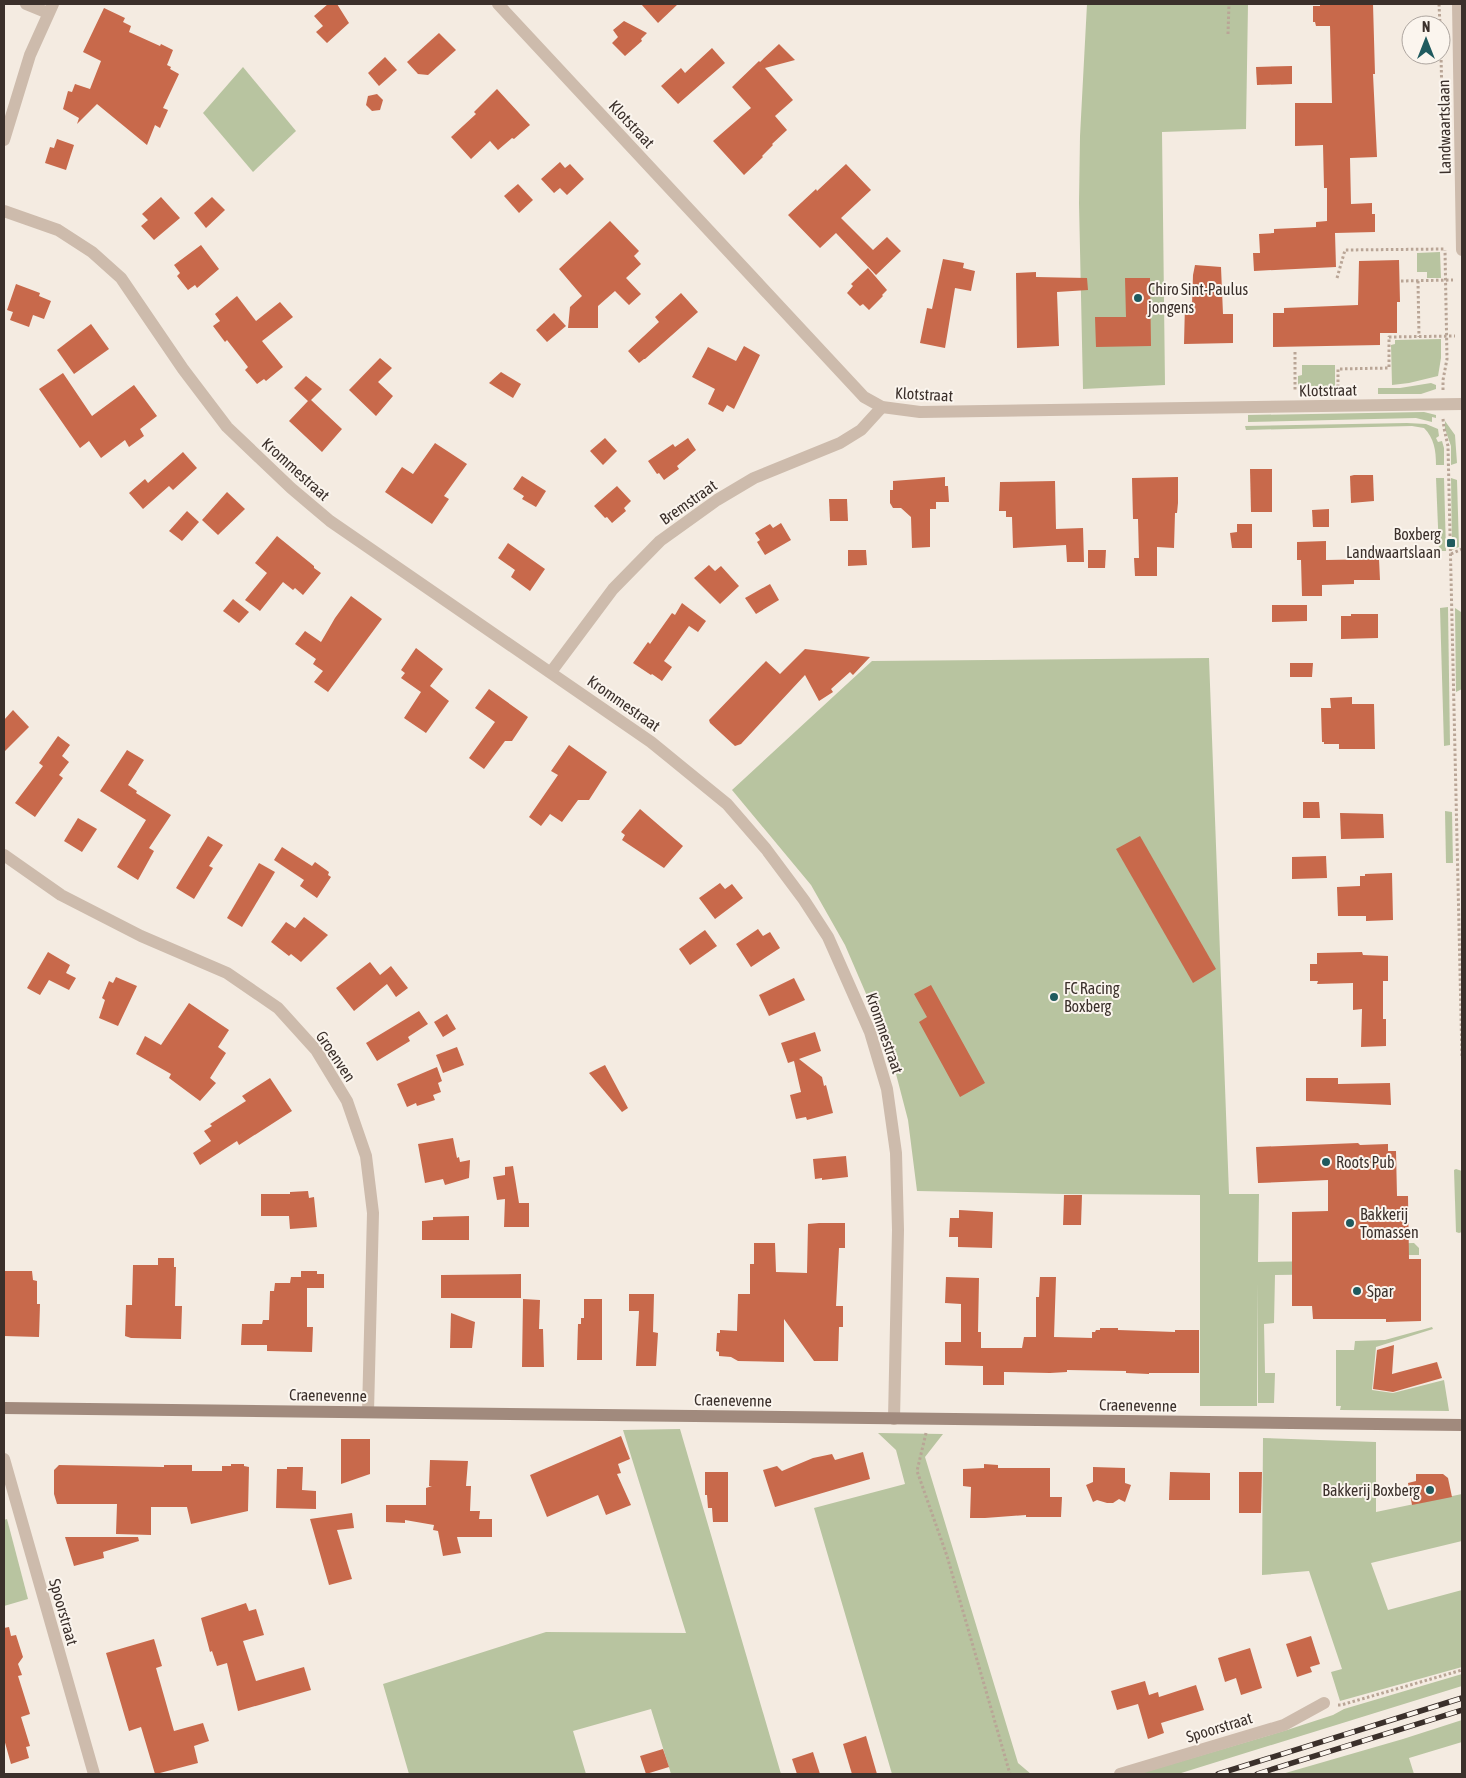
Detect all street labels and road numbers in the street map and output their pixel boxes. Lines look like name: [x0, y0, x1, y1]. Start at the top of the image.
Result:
street label: Landwaartslaan: [1434, 79, 1454, 175]
street label: Klotstraat: [606, 97, 659, 152]
street label: Klotstraat: [1299, 380, 1358, 400]
street label: Klotstraat: [894, 383, 954, 405]
street label: Krommestraat: [259, 434, 334, 504]
street label: Bremstraat: [656, 476, 720, 528]
street label: Krommestraat: [584, 671, 664, 735]
street label: Krommestraat: [863, 990, 907, 1076]
street label: Groenven: [313, 1027, 359, 1085]
street label: Craenevenne: [289, 1385, 367, 1405]
street label: Craenevenne: [694, 1390, 772, 1410]
street label: Craenevenne: [1099, 1395, 1177, 1415]
street label: Spoorstraat: [45, 1577, 82, 1648]
street label: Spoorstraat: [1184, 1708, 1255, 1747]

